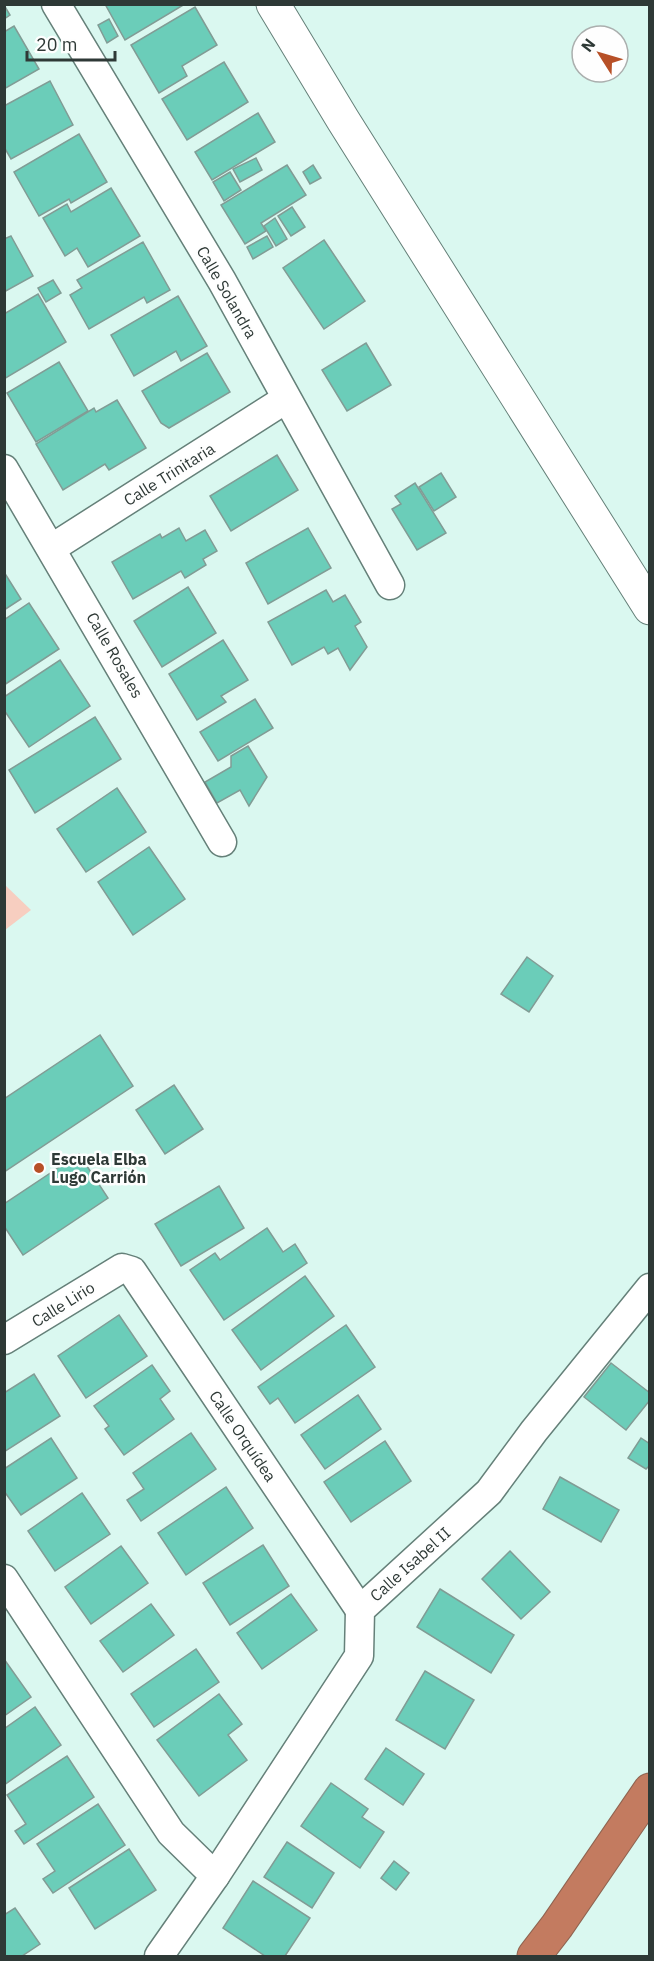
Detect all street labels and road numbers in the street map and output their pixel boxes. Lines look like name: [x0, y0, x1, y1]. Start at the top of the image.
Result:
street label: Calle Solandra: [192, 242, 262, 342]
street label: Calle Trinitaria: [120, 438, 219, 510]
street label: Calle Rosales: [82, 608, 148, 702]
street label: Calle Lirio: [28, 1277, 98, 1331]
street label: Calle Orquídea: [205, 1387, 281, 1486]
street label: Calle Isabel II: [366, 1523, 454, 1605]

